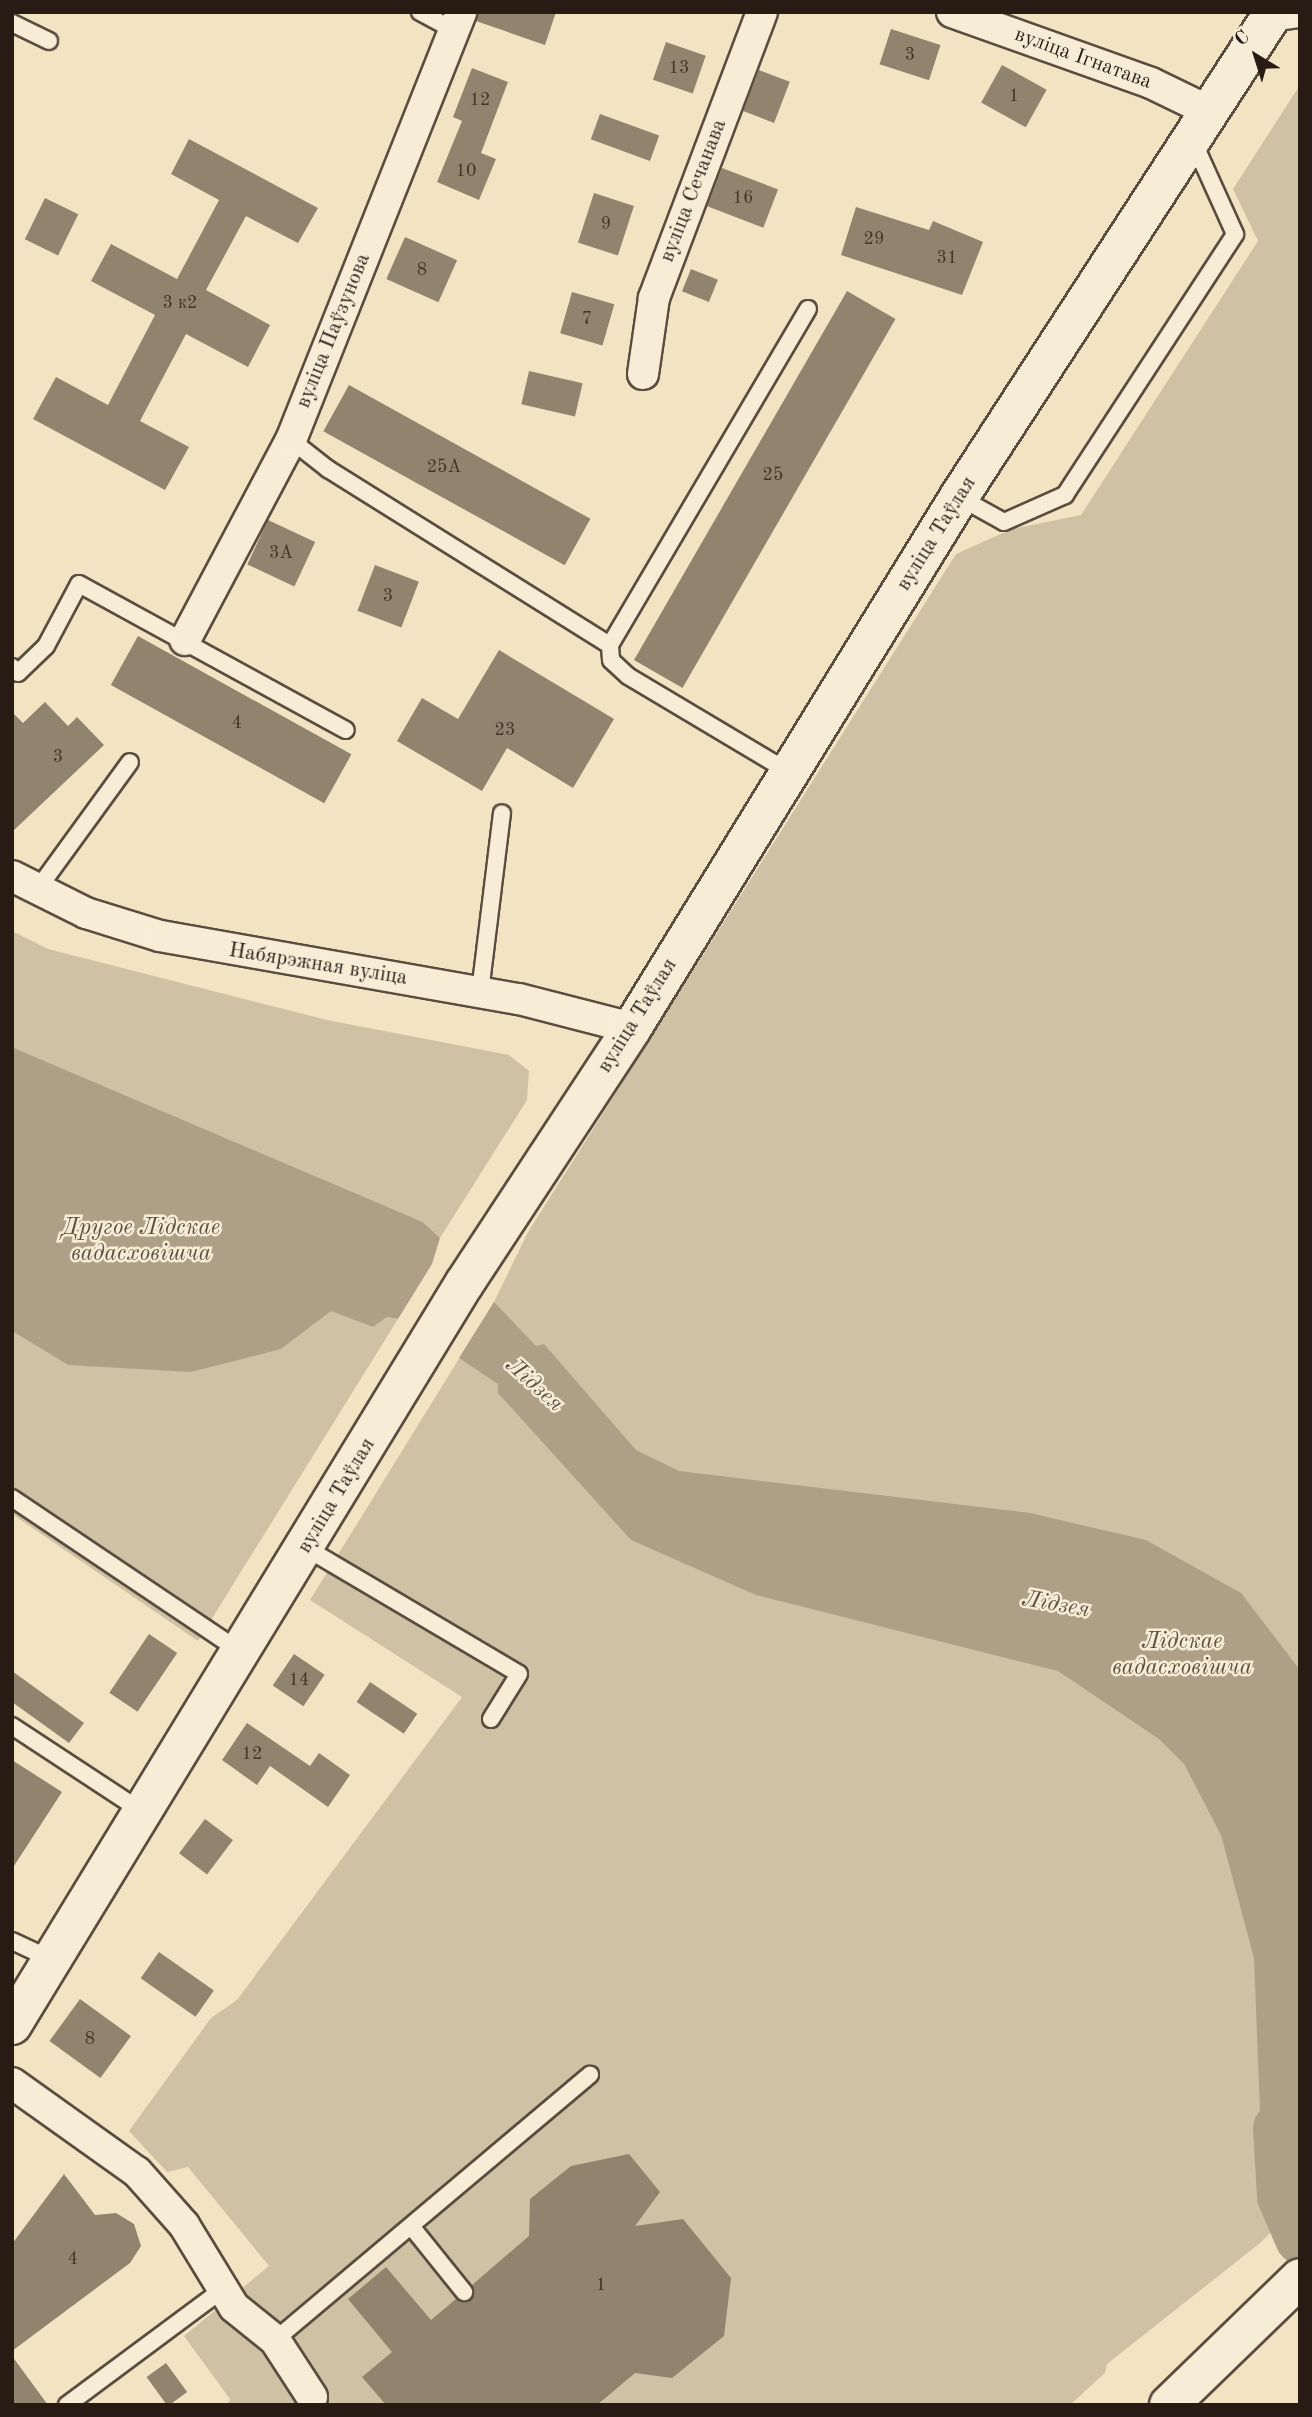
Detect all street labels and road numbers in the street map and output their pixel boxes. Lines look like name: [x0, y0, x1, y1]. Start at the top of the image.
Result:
street label: вуліца Ігнатава: [1011, 23, 1155, 95]
street label: вуліца Сечанава: [655, 116, 733, 266]
street label: вуліца Паўзунова: [291, 250, 377, 412]
street label: вуліца Таўлая: [892, 472, 982, 596]
street label: Набярэжная вуліца: [227, 938, 409, 992]
street label: вуліца Таўлая: [593, 954, 683, 1078]
street label: вуліца Таўлая: [293, 1434, 381, 1558]

